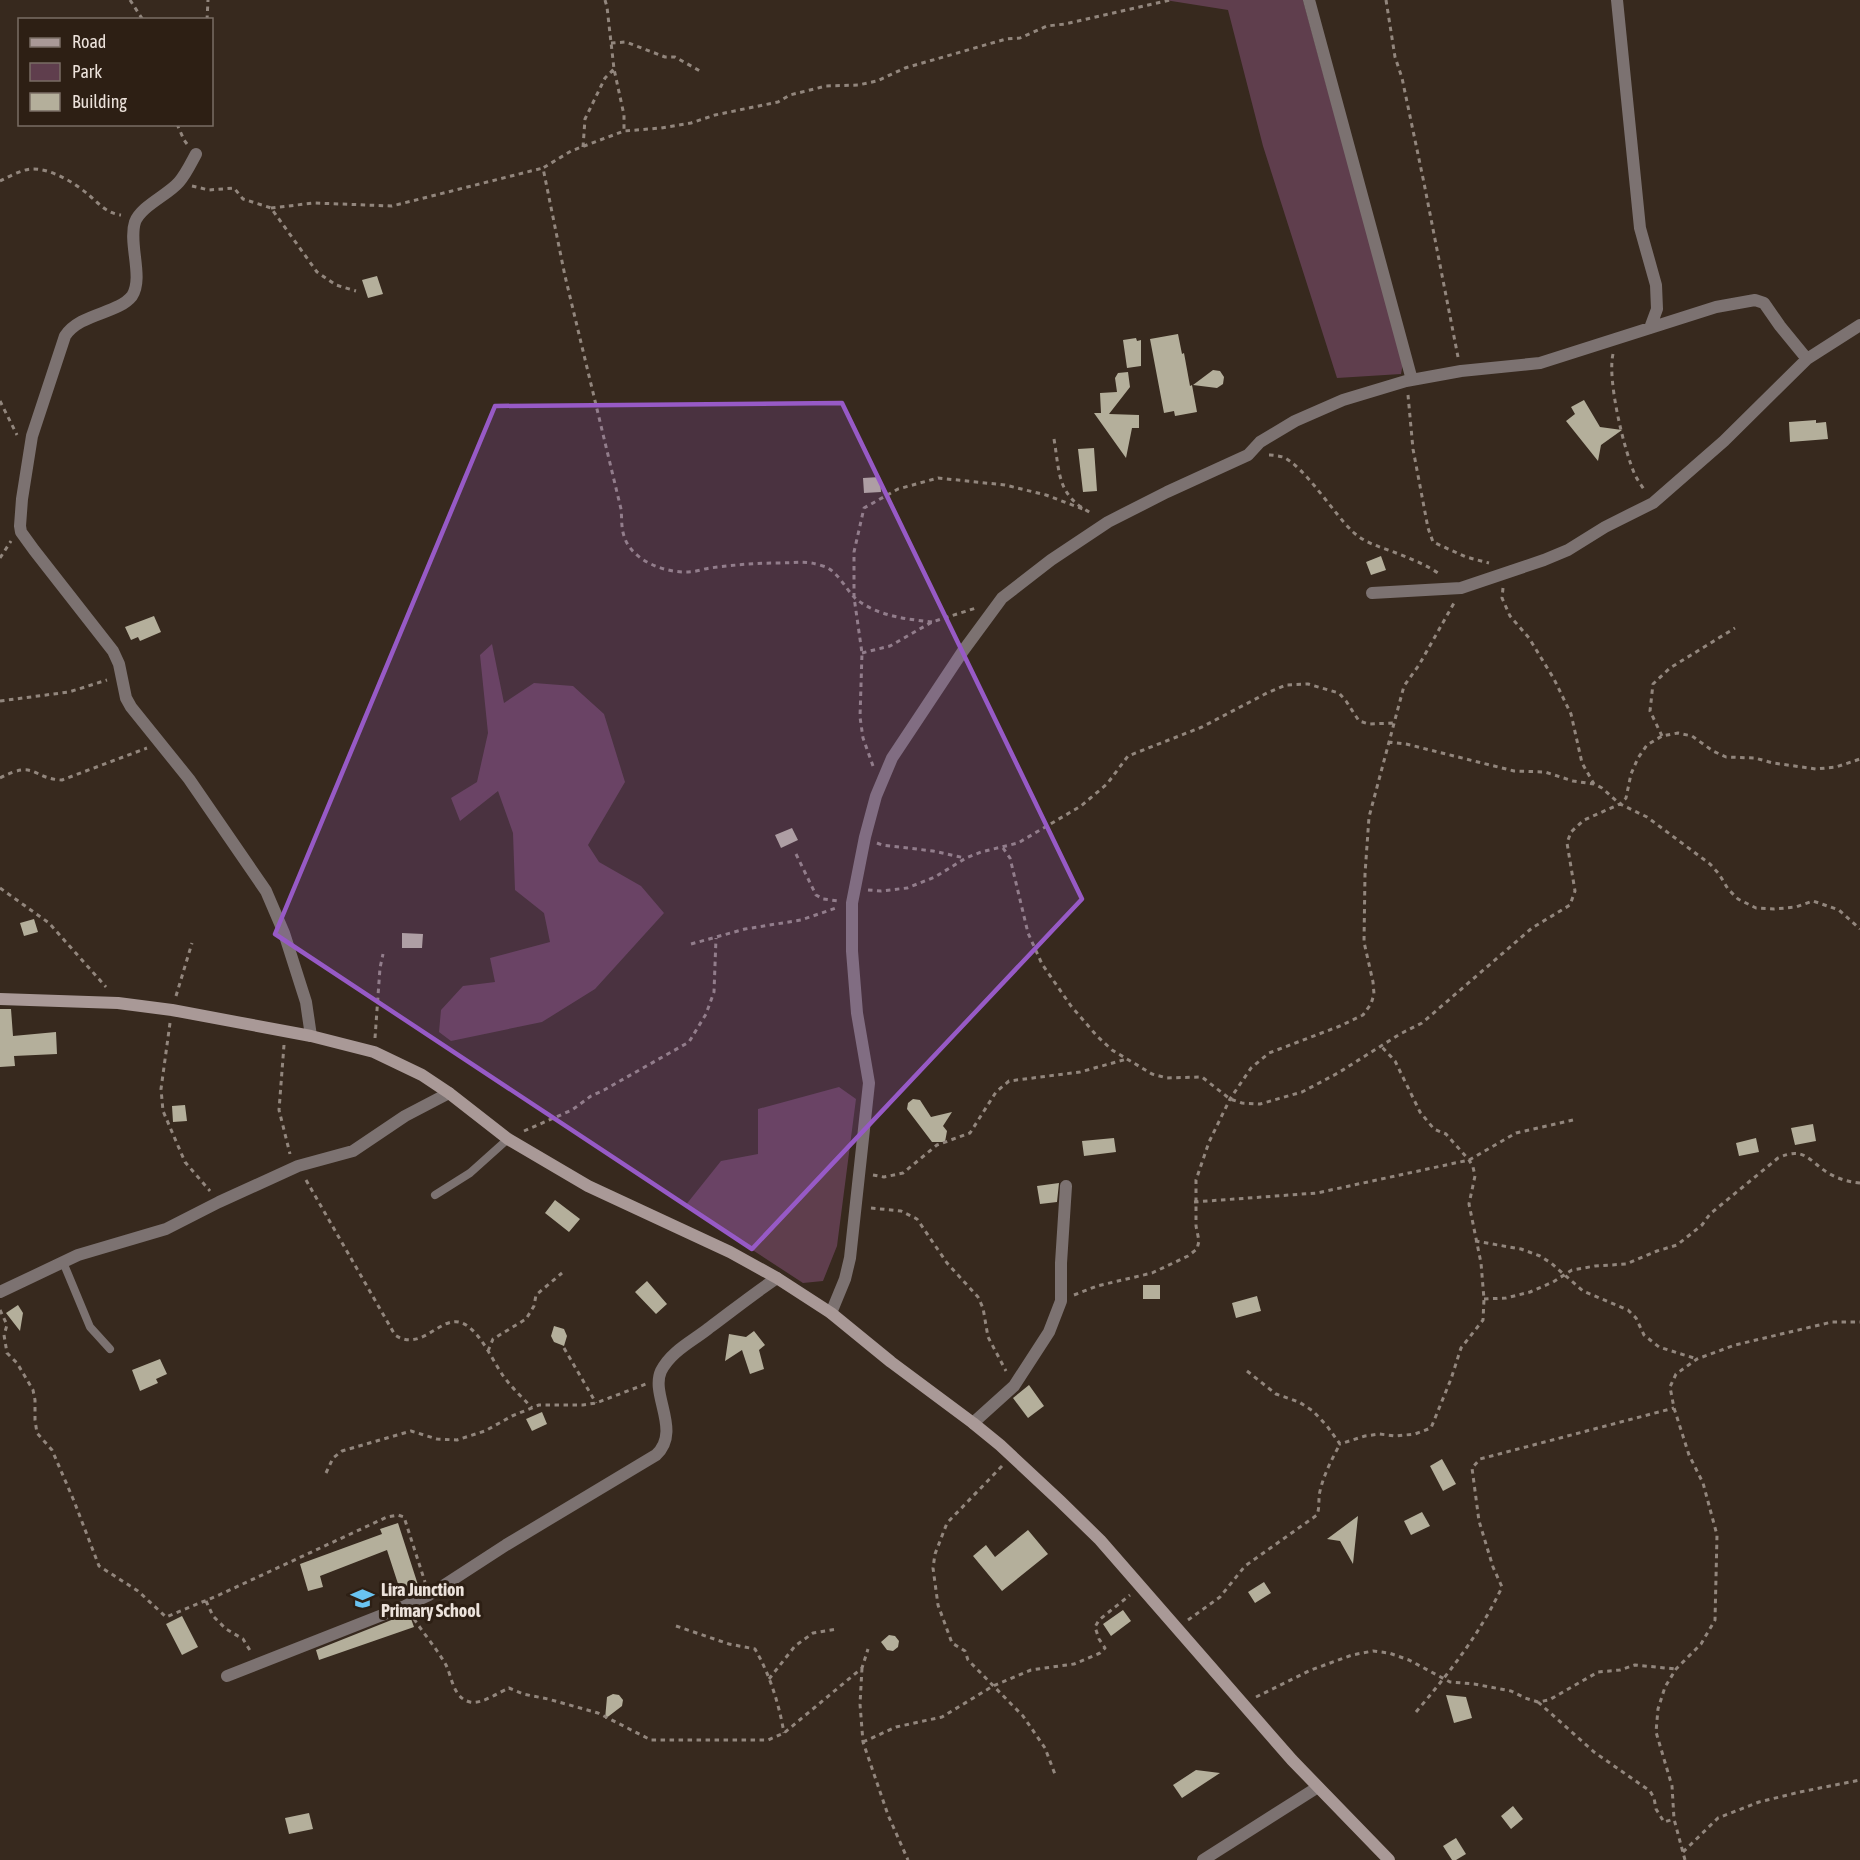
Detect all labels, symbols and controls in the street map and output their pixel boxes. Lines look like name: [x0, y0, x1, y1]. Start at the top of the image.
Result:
legend: [18, 18, 213, 126]
text: Road: [72, 31, 106, 52]
text: Park: [72, 61, 102, 82]
text: Building: [72, 91, 127, 112]
place label: Lira Junction Primary School: [381, 1579, 481, 1621]
school or university icon: Lira Junction Primary School: [350, 1586, 376, 1612]

